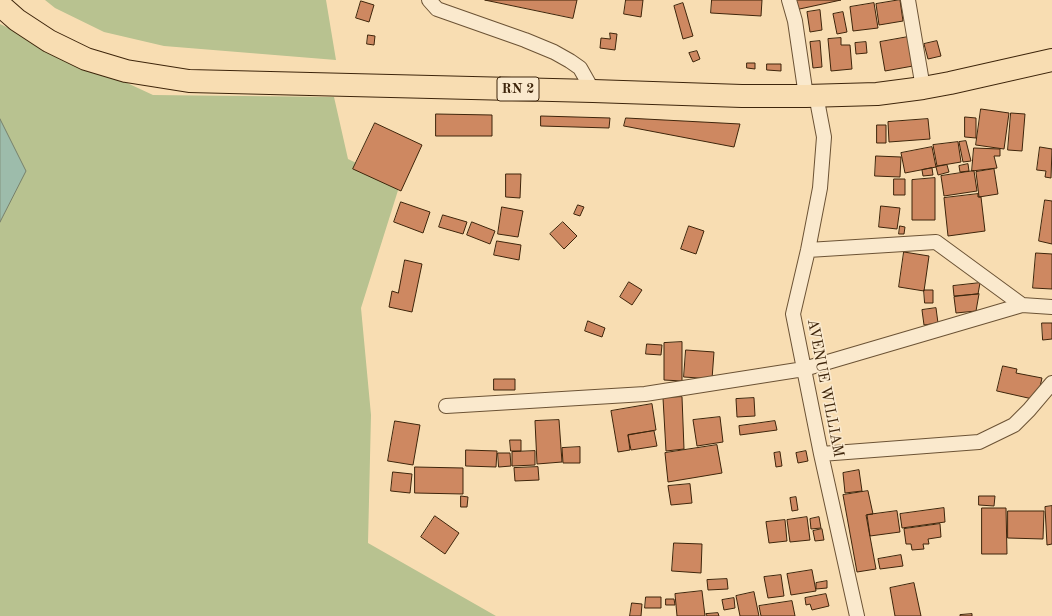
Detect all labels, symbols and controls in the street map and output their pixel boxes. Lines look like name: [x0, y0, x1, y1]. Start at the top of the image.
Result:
road number: RN 2: [497, 77, 539, 101]
street label: AVENUE WILLIAM: [803, 317, 847, 459]

